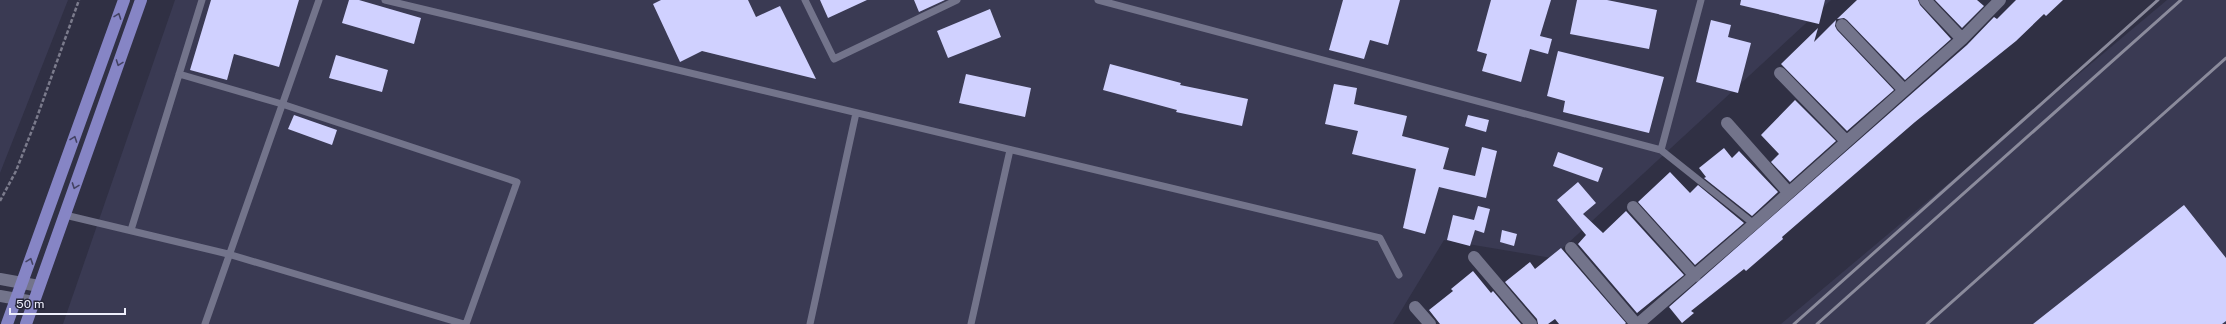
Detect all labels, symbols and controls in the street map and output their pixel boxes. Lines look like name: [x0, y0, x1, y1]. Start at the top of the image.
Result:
one-way arrow: [113, 13, 122, 20]
one-way arrow: [115, 60, 123, 67]
one-way arrow: [69, 135, 78, 142]
one-way arrow: [71, 182, 80, 189]
one-way arrow: [25, 257, 33, 264]
scale bar: [10, 290, 125, 316]
text: 50 m: [16, 297, 44, 311]

